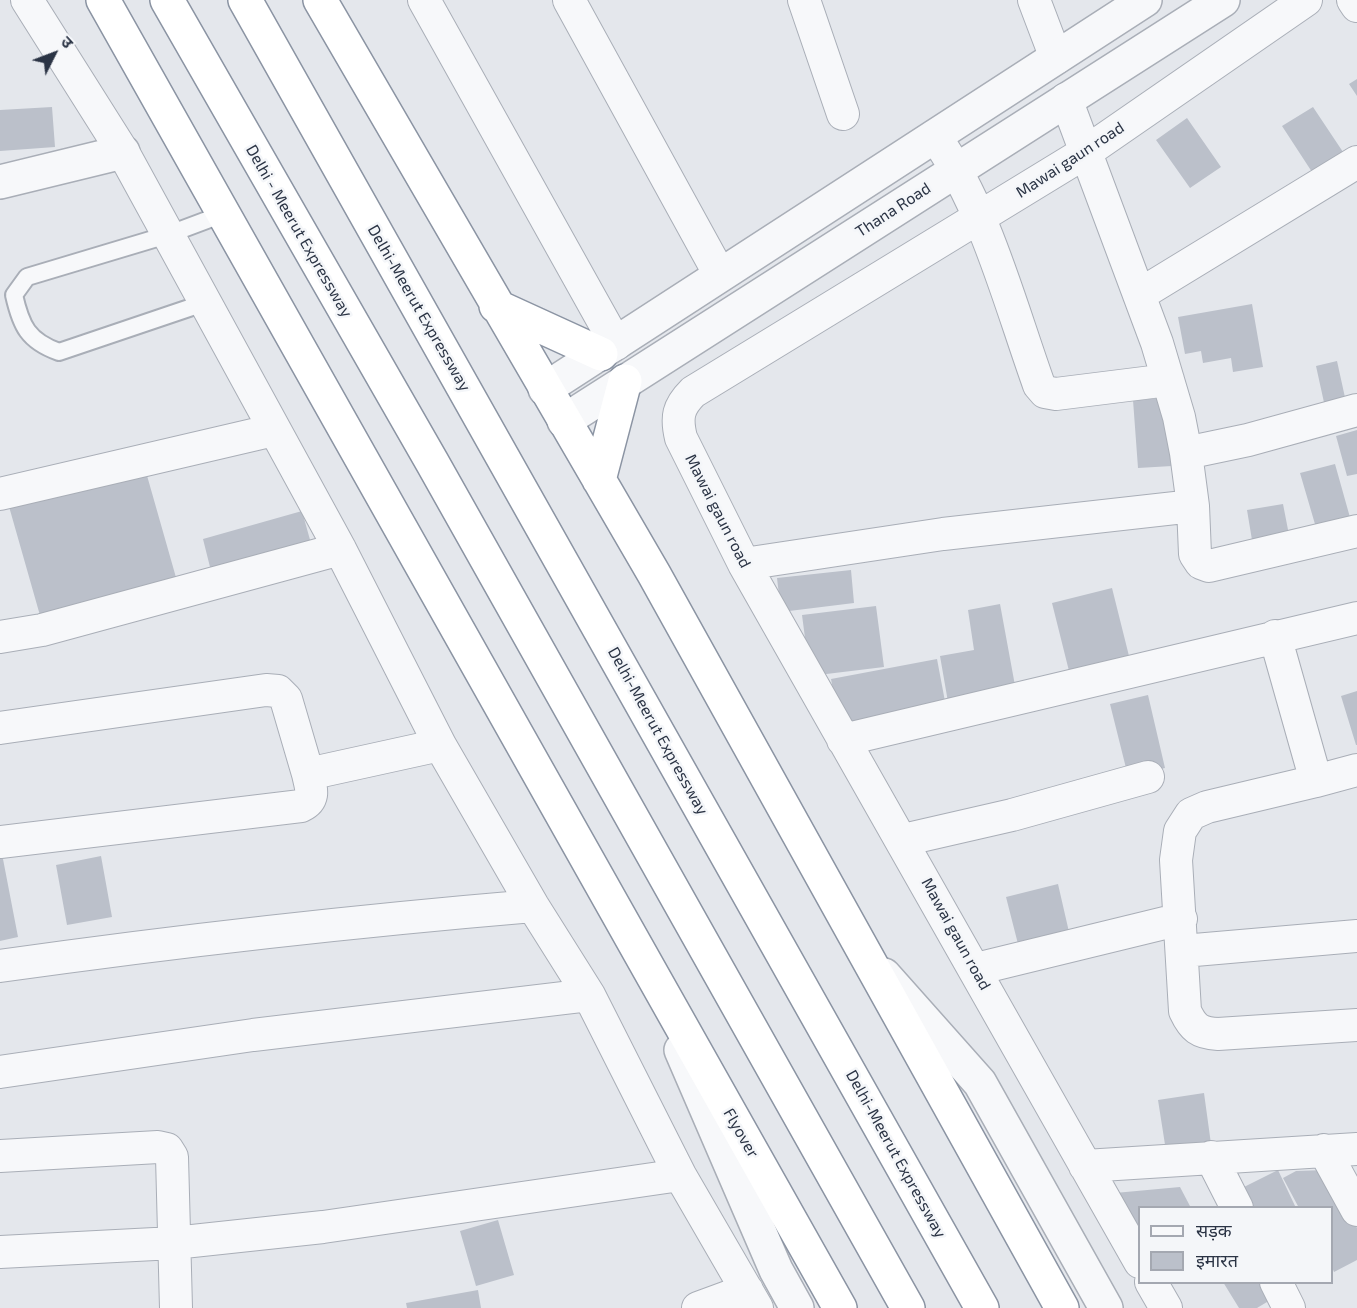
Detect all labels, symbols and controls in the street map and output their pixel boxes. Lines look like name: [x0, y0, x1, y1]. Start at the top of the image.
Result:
north arrow: [24, 24, 84, 84]
text: उ: [58, 32, 78, 51]
street label: Mawai gaun road: [1012, 118, 1128, 202]
street label: Delhi - Meerut Expressway: [242, 141, 356, 321]
street label: Thana Road: [852, 179, 934, 241]
street label: Delhi-Meerut Expressway: [363, 221, 475, 395]
street label: Mawai gaun road: [681, 451, 755, 571]
street label: Delhi-Meerut Expressway: [604, 644, 712, 818]
street label: Mawai gaun road: [917, 875, 995, 993]
street label: Delhi-Meerut Expressway: [842, 1067, 950, 1241]
street label: Flyover: [719, 1105, 763, 1161]
legend: [1138, 1206, 1333, 1284]
text: सड़क: [1196, 1219, 1232, 1241]
text: इमारत: [1196, 1249, 1238, 1271]

